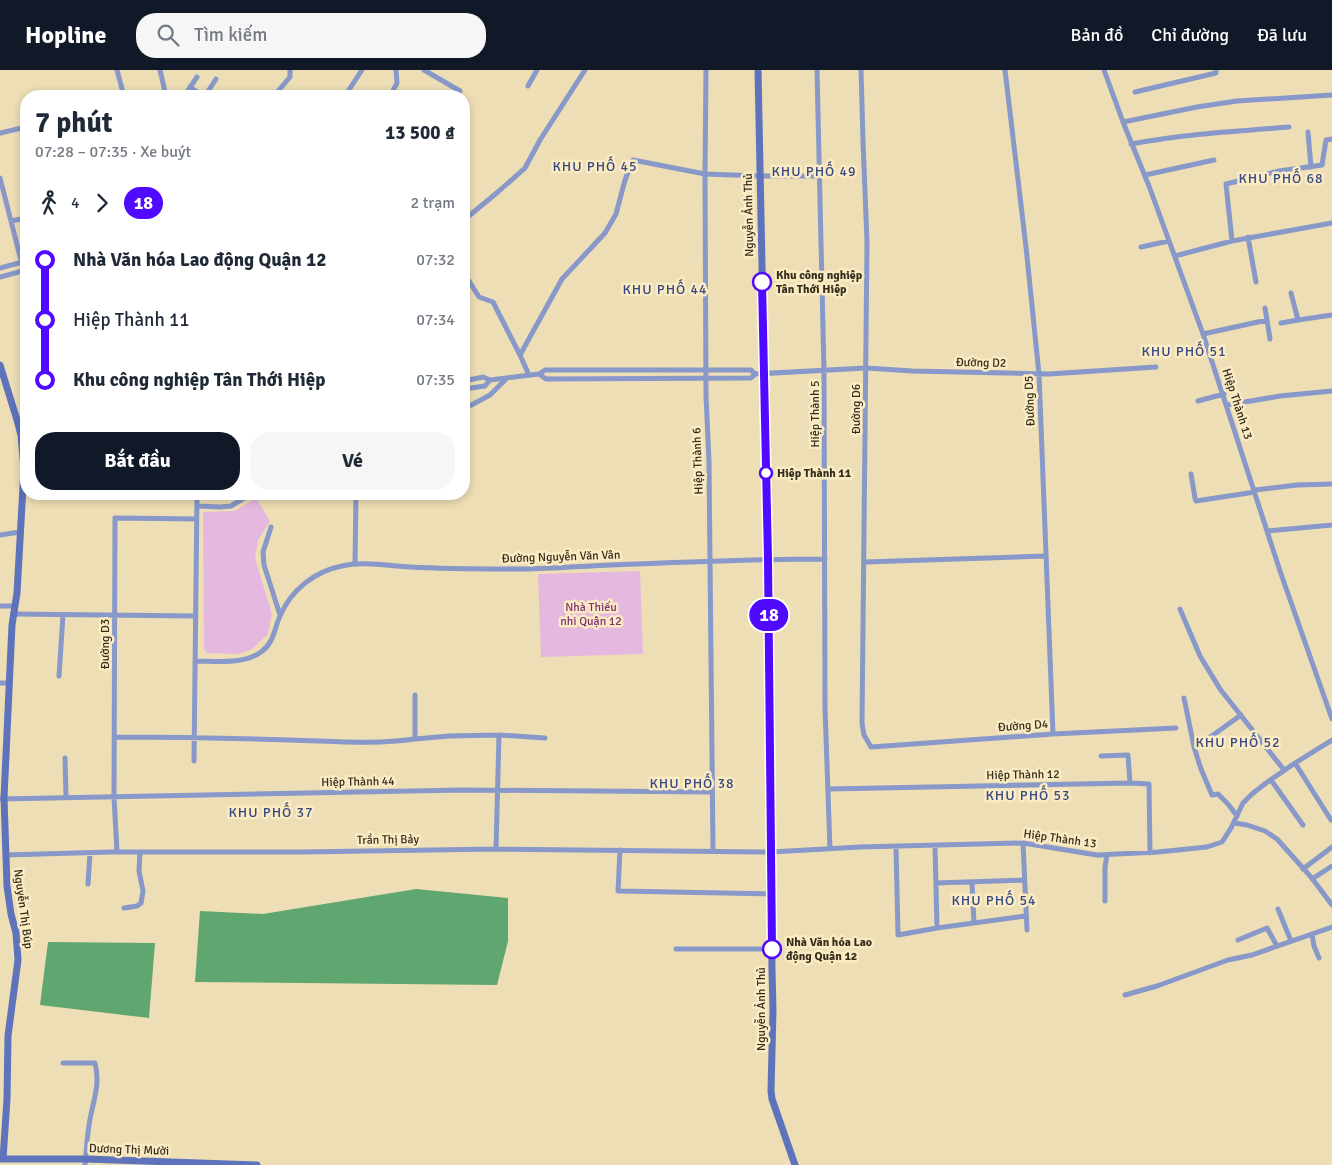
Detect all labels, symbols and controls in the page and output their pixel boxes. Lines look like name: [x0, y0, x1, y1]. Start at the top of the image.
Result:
search box: [136, 13, 486, 58]
text: Hopline: [25, 20, 106, 50]
icon: search: [154, 21, 182, 49]
text: Tìm kiếm: [194, 23, 267, 47]
text: Bản đồ: [1071, 24, 1123, 46]
text: Chỉ đường: [1151, 24, 1229, 46]
text: Đã lưu: [1257, 24, 1307, 46]
text: 7 phút: [35, 106, 112, 140]
text: 13 500 ₫: [385, 121, 455, 145]
text: 07:28 – 07:35 · Xe buýt: [35, 142, 191, 162]
district label: KHU PHỐ 45: [552, 156, 638, 175]
district label: KHU PHỐ 49: [771, 161, 857, 180]
district label: KHU PHỐ 68: [1238, 168, 1324, 187]
street label: Nguyễn Ảnh Thủ: [741, 173, 757, 257]
icon: walk: [35, 189, 63, 217]
icon: forward: [88, 189, 116, 217]
text: 18: [134, 192, 153, 214]
text: 4: [71, 193, 80, 213]
text: 2 trạm: [411, 193, 455, 213]
text: Nhà Văn hóa Lao động Quận 12: [73, 248, 326, 272]
text: 07:32: [416, 250, 455, 270]
place label: Khu công nghiệp Tân Thới Hiệp: [776, 268, 863, 297]
marker: Khu công nghiệp Tân Thới Hiệp: [752, 272, 772, 292]
district label: KHU PHỐ 44: [622, 279, 708, 298]
text: Hiệp Thành 11: [73, 308, 189, 332]
text: 07:34: [416, 310, 455, 330]
district label: KHU PHỐ 51: [1141, 341, 1227, 360]
street label: Đường D2: [956, 355, 1006, 371]
street label: Hiệp Thành 13: [1219, 367, 1255, 441]
text: Khu công nghiệp Tân Thới Hiệp: [73, 368, 325, 392]
text: 07:35: [416, 370, 455, 390]
street label: Đường D5: [1022, 375, 1038, 427]
street label: Hiệp Thành 5: [808, 380, 823, 448]
street label: Đường D6: [849, 384, 864, 434]
street label: Hiệp Thành 6: [689, 427, 707, 495]
button: Bắt đầu: [35, 432, 240, 490]
button: Vé: [250, 432, 455, 490]
marker: Hiệp Thành 11: [759, 466, 773, 480]
place label: Hiệp Thành 11: [777, 466, 852, 481]
street label: Đường Nguyễn Văn Vân: [501, 547, 621, 567]
line badge: 18: [746, 599, 792, 631]
park label: Nhà Thiếu nhi Quận 12: [560, 600, 622, 629]
text: 18: [759, 604, 779, 626]
street label: Đường D3: [98, 619, 113, 669]
street label: Đường D4: [997, 717, 1049, 735]
district label: KHU PHỐ 52: [1195, 732, 1281, 751]
street label: Hiệp Thành 12: [986, 767, 1060, 783]
district label: KHU PHỐ 38: [649, 773, 735, 792]
street label: Hiệp Thành 44: [321, 774, 395, 790]
district label: KHU PHỐ 53: [985, 785, 1071, 804]
district label: KHU PHỐ 37: [228, 802, 314, 821]
street label: Hiệp Thành 13: [1023, 826, 1097, 852]
street label: Trần Thị Bảy: [357, 832, 420, 848]
street label: Nguyễn Thị Búp: [10, 868, 36, 950]
district label: KHU PHỐ 54: [951, 890, 1037, 909]
place label: Nhà Văn hóa Lao động Quận 12: [786, 935, 872, 964]
marker: Nhà Văn hóa Lao động Quận 12: [762, 939, 782, 959]
street label: Nguyễn Ảnh Thủ: [754, 967, 769, 1051]
street label: Dương Thị Mười: [89, 1141, 169, 1159]

